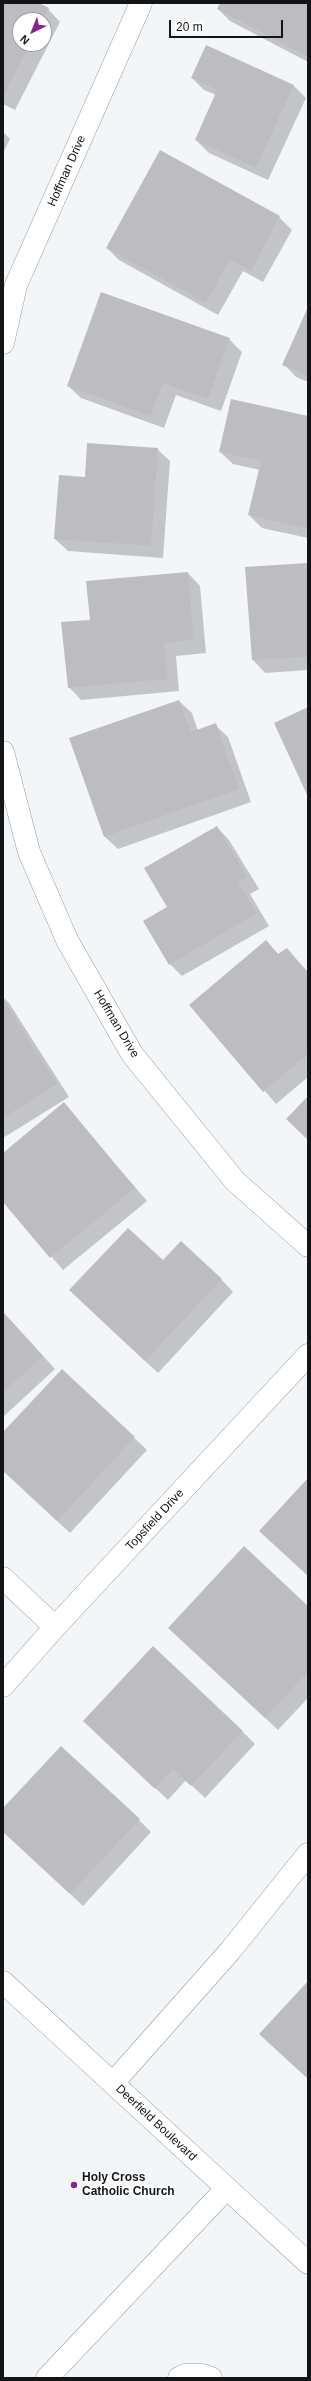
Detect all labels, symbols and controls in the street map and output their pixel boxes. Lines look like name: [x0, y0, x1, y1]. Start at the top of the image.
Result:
north arrow: [12, 12, 52, 52]
scale bar: [171, 12, 285, 38]
text: 20 m: [176, 20, 203, 34]
text: N: [18, 33, 32, 47]
street label: Hoffman Drive: [45, 133, 89, 209]
street label: Hoffman Drive: [90, 988, 142, 1060]
street label: Topsfield Drive: [123, 1486, 187, 1554]
street label: Deerfield Boulevard: [113, 2082, 199, 2164]
place label: Holy Cross Catholic Church: [82, 2171, 175, 2199]
marker: Holy Cross Catholic Church: [69, 2180, 79, 2190]

